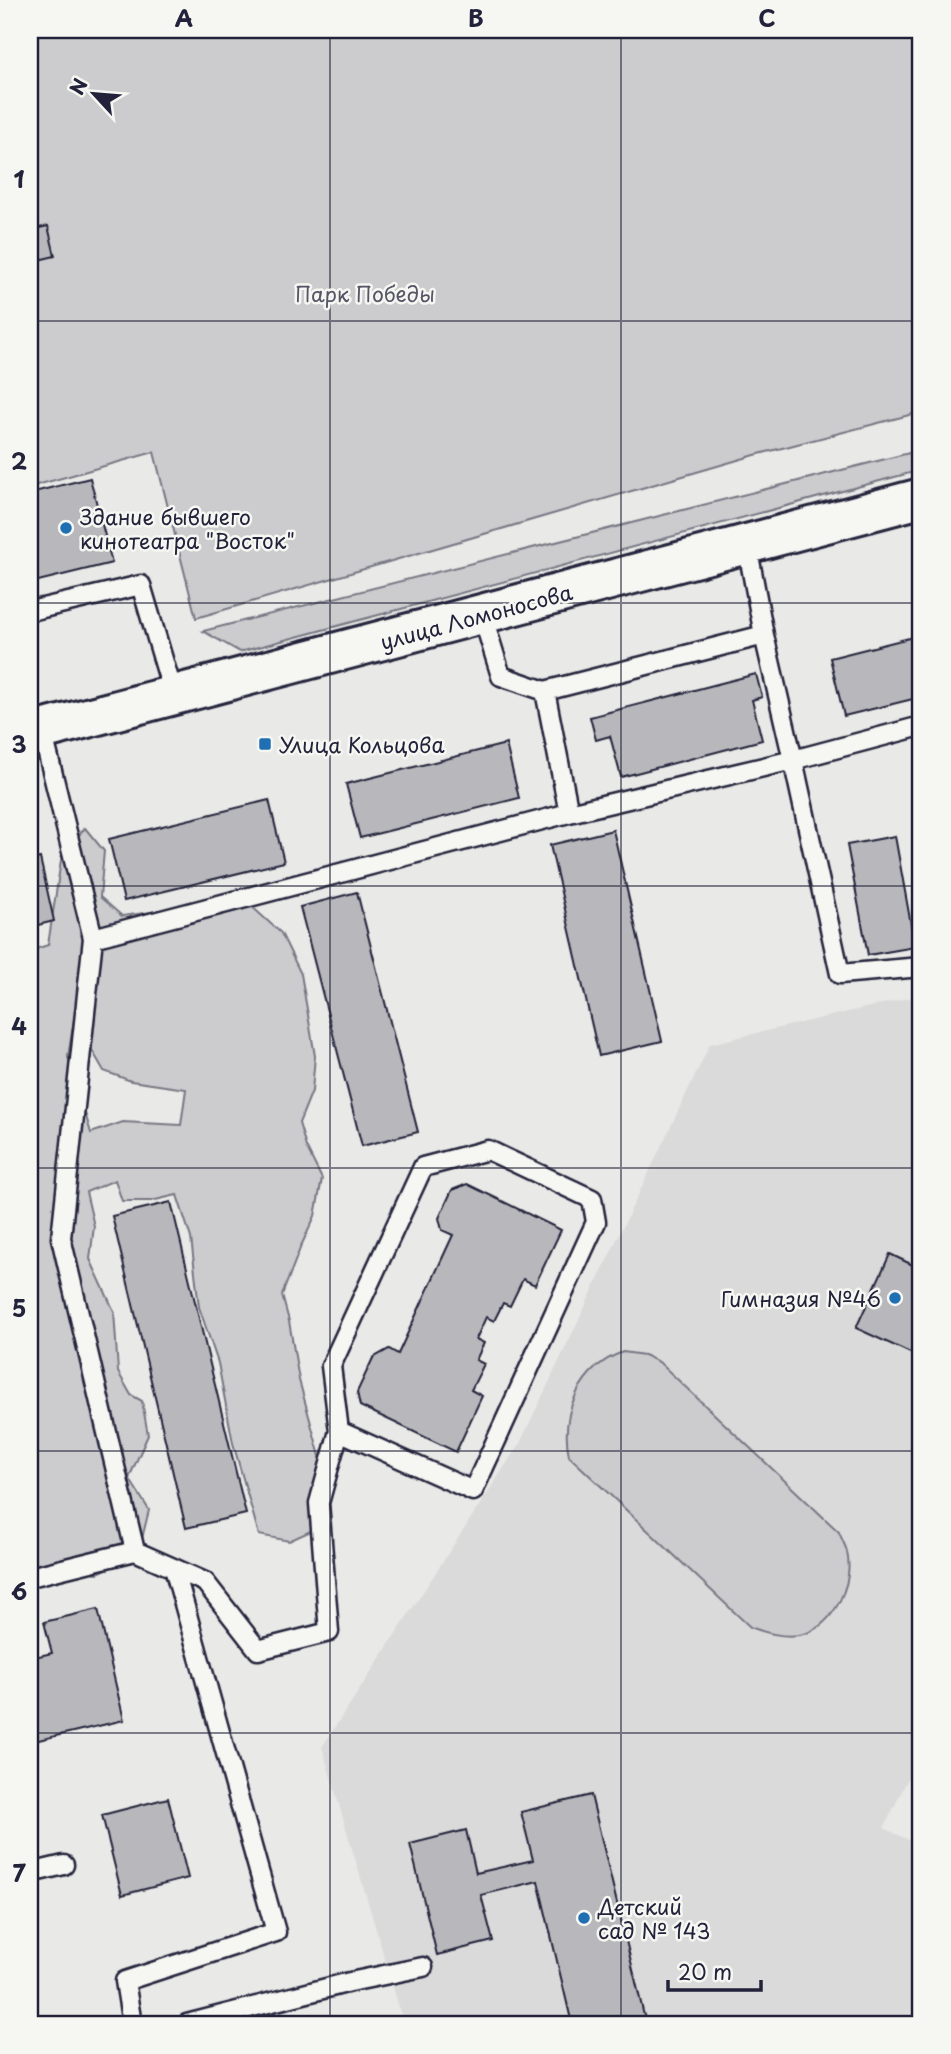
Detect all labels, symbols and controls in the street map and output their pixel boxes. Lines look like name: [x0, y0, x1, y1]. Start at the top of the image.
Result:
text: A: [175, 0, 193, 35]
text: B: [468, 0, 484, 35]
text: C: [758, 0, 776, 35]
north arrow: [60, 60, 130, 130]
text: N: [62, 73, 94, 99]
text: 1: [14, 161, 25, 196]
park label: Парк Победы: [295, 277, 435, 309]
text: 2: [11, 443, 27, 478]
place label: Здание бывшего кинотеатра "Восток": [80, 500, 295, 556]
marker: Здание бывшего кинотеатра "Восток": [58, 520, 74, 536]
street label: улица Ломоносова: [376, 575, 576, 657]
text: 3: [11, 726, 27, 761]
place label: Улица Кольцова: [279, 728, 444, 760]
marker: Улица Кольцова: [257, 736, 273, 752]
text: 4: [11, 1008, 27, 1043]
place label: Гимназия №46: [721, 1282, 881, 1314]
text: 5: [12, 1290, 26, 1325]
marker: Гимназия №46: [887, 1290, 903, 1306]
text: 6: [11, 1573, 27, 1608]
text: 7: [12, 1855, 26, 1890]
place label: Детский сад № 143: [597, 1890, 710, 1946]
marker: Детский сад № 143: [576, 1910, 592, 1926]
scale bar: [668, 1949, 760, 1993]
text: 20 m: [678, 1955, 732, 1987]

